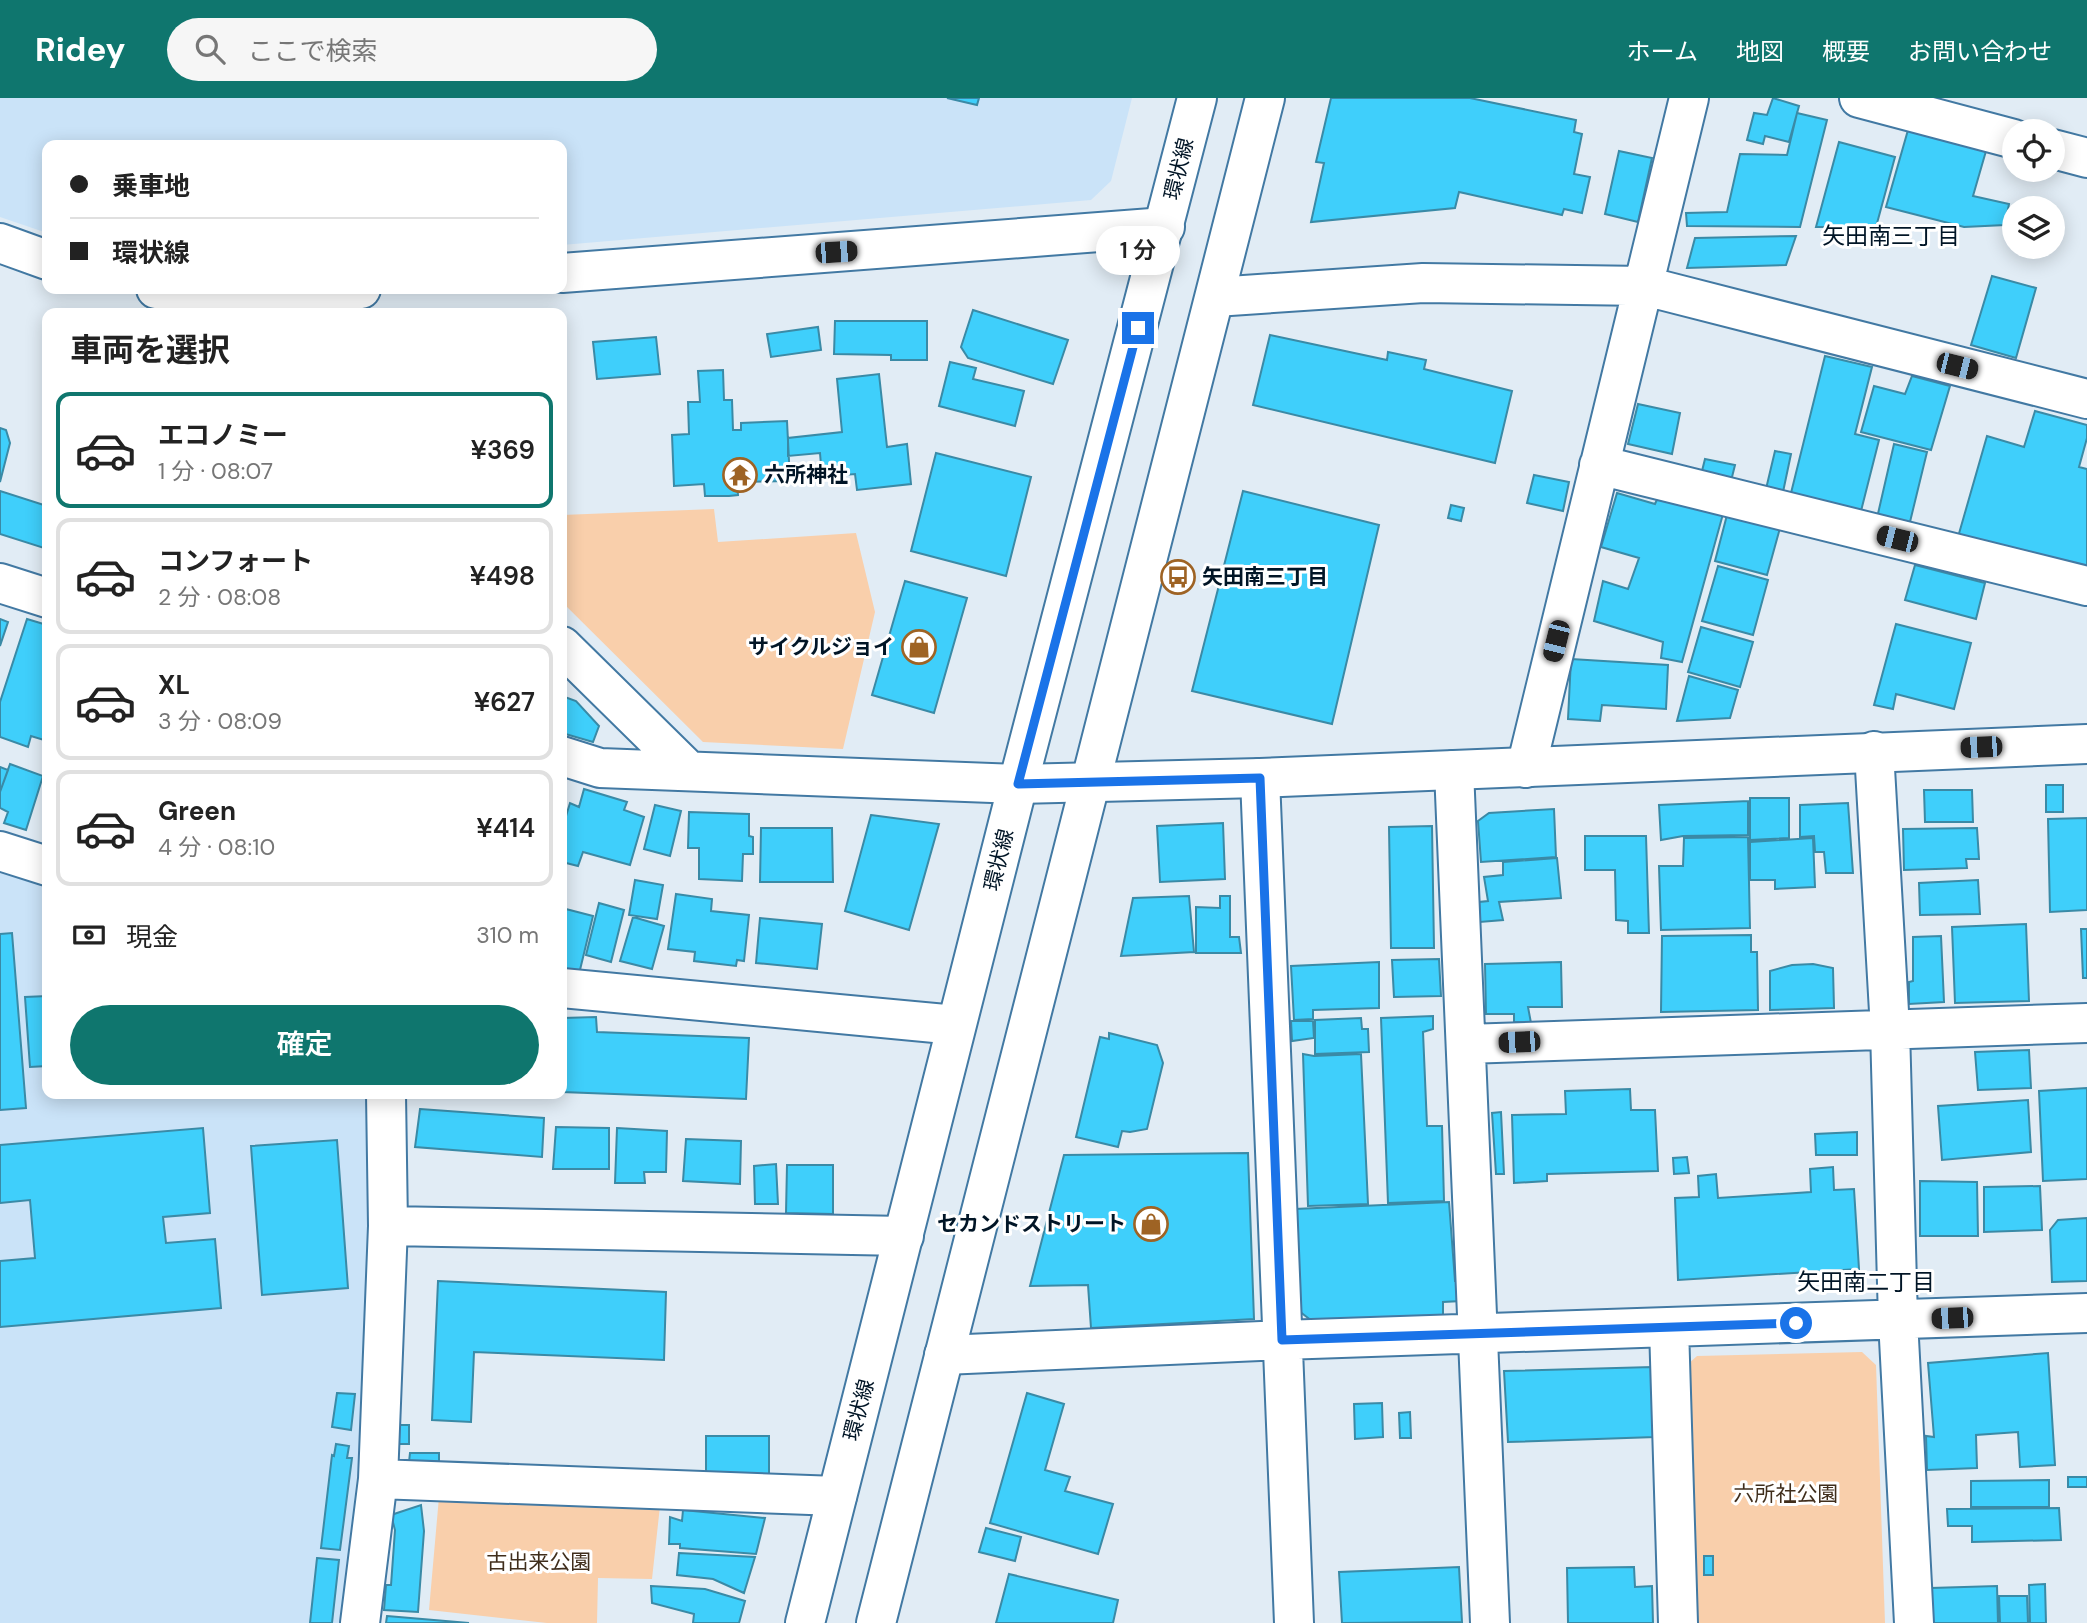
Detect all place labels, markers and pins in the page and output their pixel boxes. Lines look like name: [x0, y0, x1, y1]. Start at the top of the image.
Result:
temple icon: 六所神社: [721, 456, 759, 494]
place label: 六所神社: [764, 461, 848, 489]
bus stop icon: 矢田南三丁目: [1159, 558, 1197, 596]
place label: 矢田南三丁目: [1202, 563, 1328, 591]
shop icon: サイクルジョイ: [900, 628, 938, 666]
place label: サイクルジョイ: [748, 633, 894, 661]
shop icon: セカンドストリート: [1132, 1205, 1170, 1243]
place label: セカンドストリート: [937, 1210, 1126, 1238]

